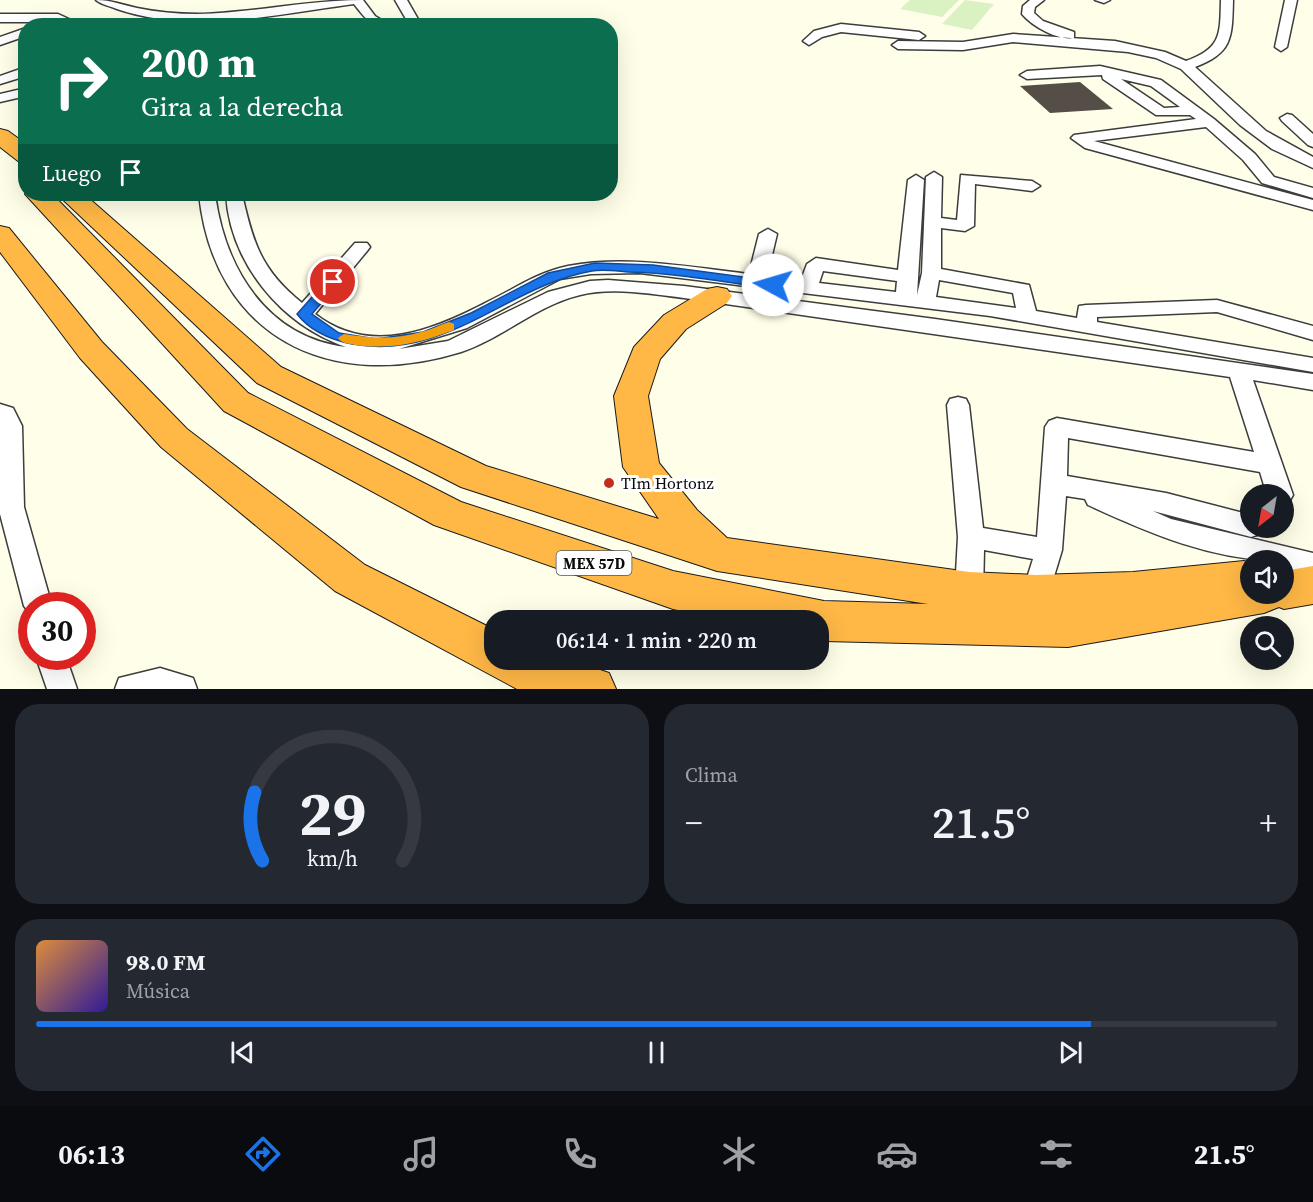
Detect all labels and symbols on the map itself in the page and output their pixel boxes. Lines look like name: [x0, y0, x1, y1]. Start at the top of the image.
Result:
position arrow: [741, 253, 805, 317]
pin: [307, 256, 358, 307]
place label: TIm Hortonz: [621, 472, 714, 494]
marker: TIm Hortonz: [602, 476, 616, 490]
north arrow: [1240, 484, 1294, 538]
road number: MEX 57D: [556, 551, 632, 575]
speed limit sign: 30: [18, 592, 96, 670]

